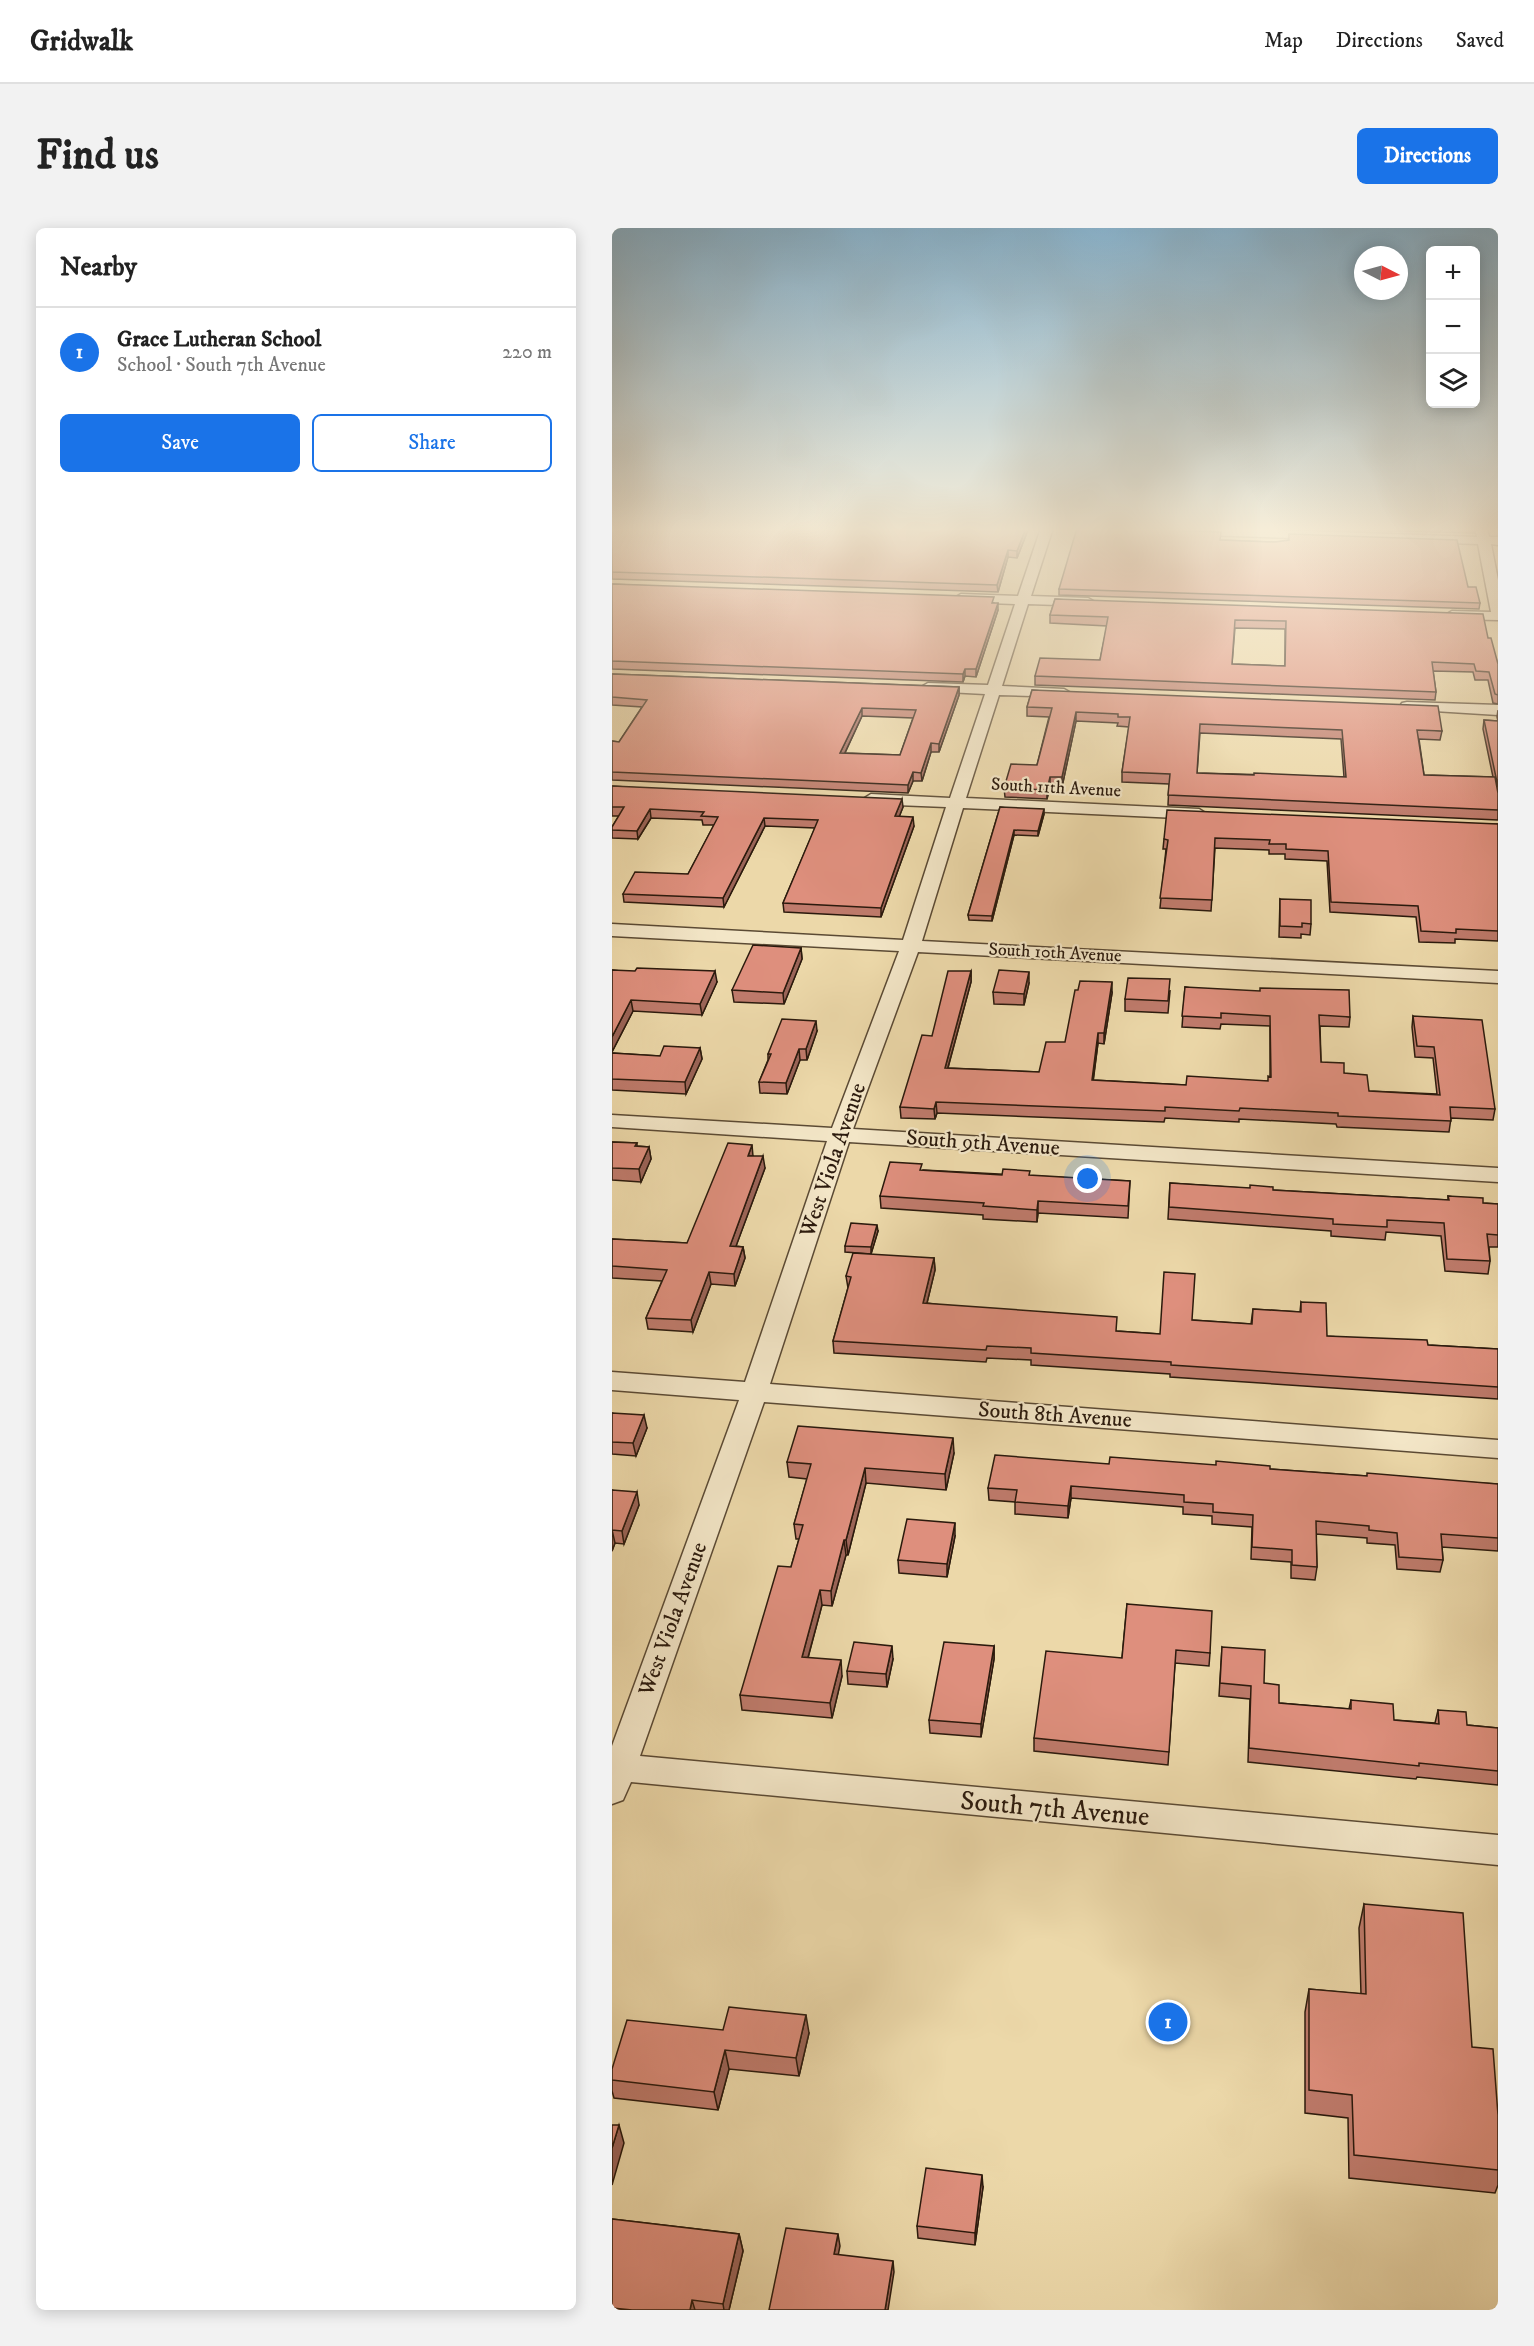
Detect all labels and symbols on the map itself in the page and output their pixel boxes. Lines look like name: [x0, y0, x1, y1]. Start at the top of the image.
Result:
north arrow: [1354, 246, 1408, 300]
street label: South 11th Avenue: [990, 774, 1122, 802]
street label: South 10th Avenue: [988, 939, 1122, 967]
street label: West Viola Avenue: [794, 1079, 872, 1242]
street label: South 9th Avenue: [905, 1124, 1061, 1162]
your location: [1073, 1164, 1102, 1193]
street label: South 8th Avenue: [977, 1396, 1133, 1434]
street label: West Viola Avenue: [632, 1539, 713, 1700]
street label: South 7th Avenue: [959, 1784, 1151, 1834]
pin: 1: [1148, 2000, 1188, 2044]

